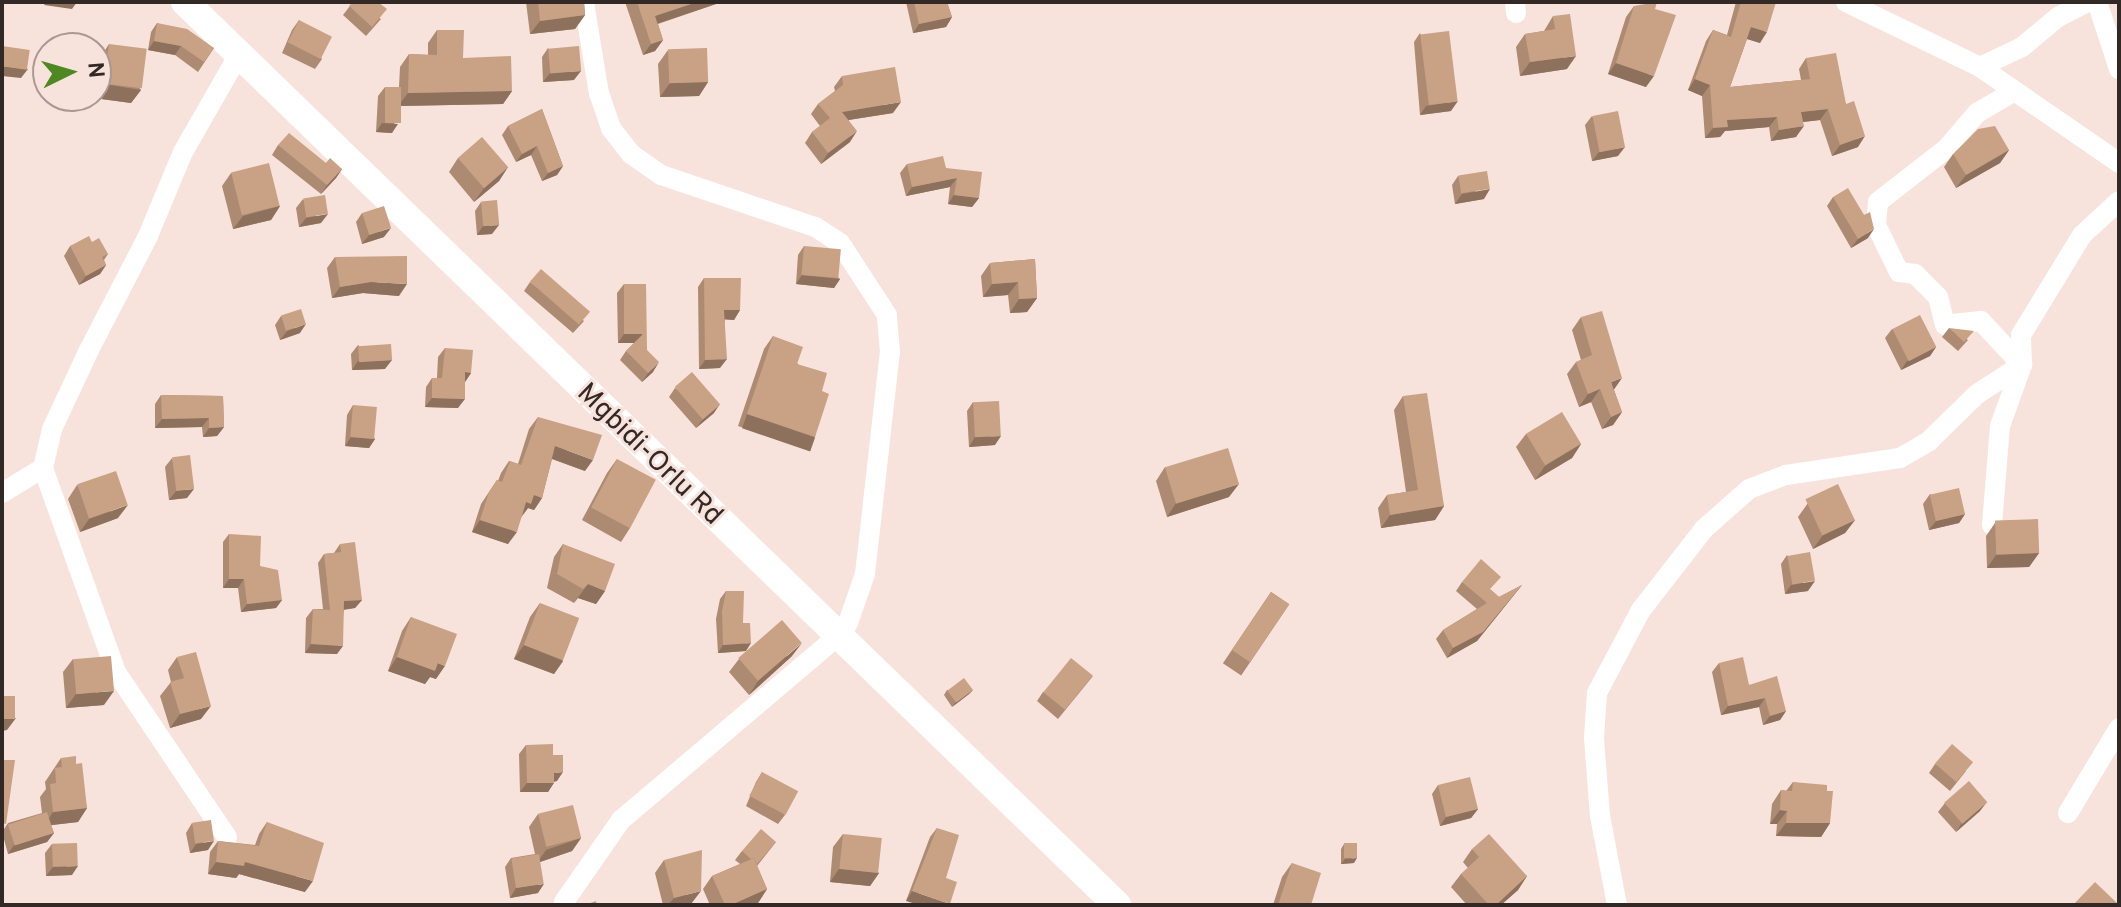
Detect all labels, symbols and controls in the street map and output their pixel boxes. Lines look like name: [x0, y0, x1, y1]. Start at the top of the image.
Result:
north arrow: [32, 32, 112, 112]
text: N: [80, 61, 109, 79]
street label: Mgbidi-Orlu Rd: [569, 377, 729, 533]

